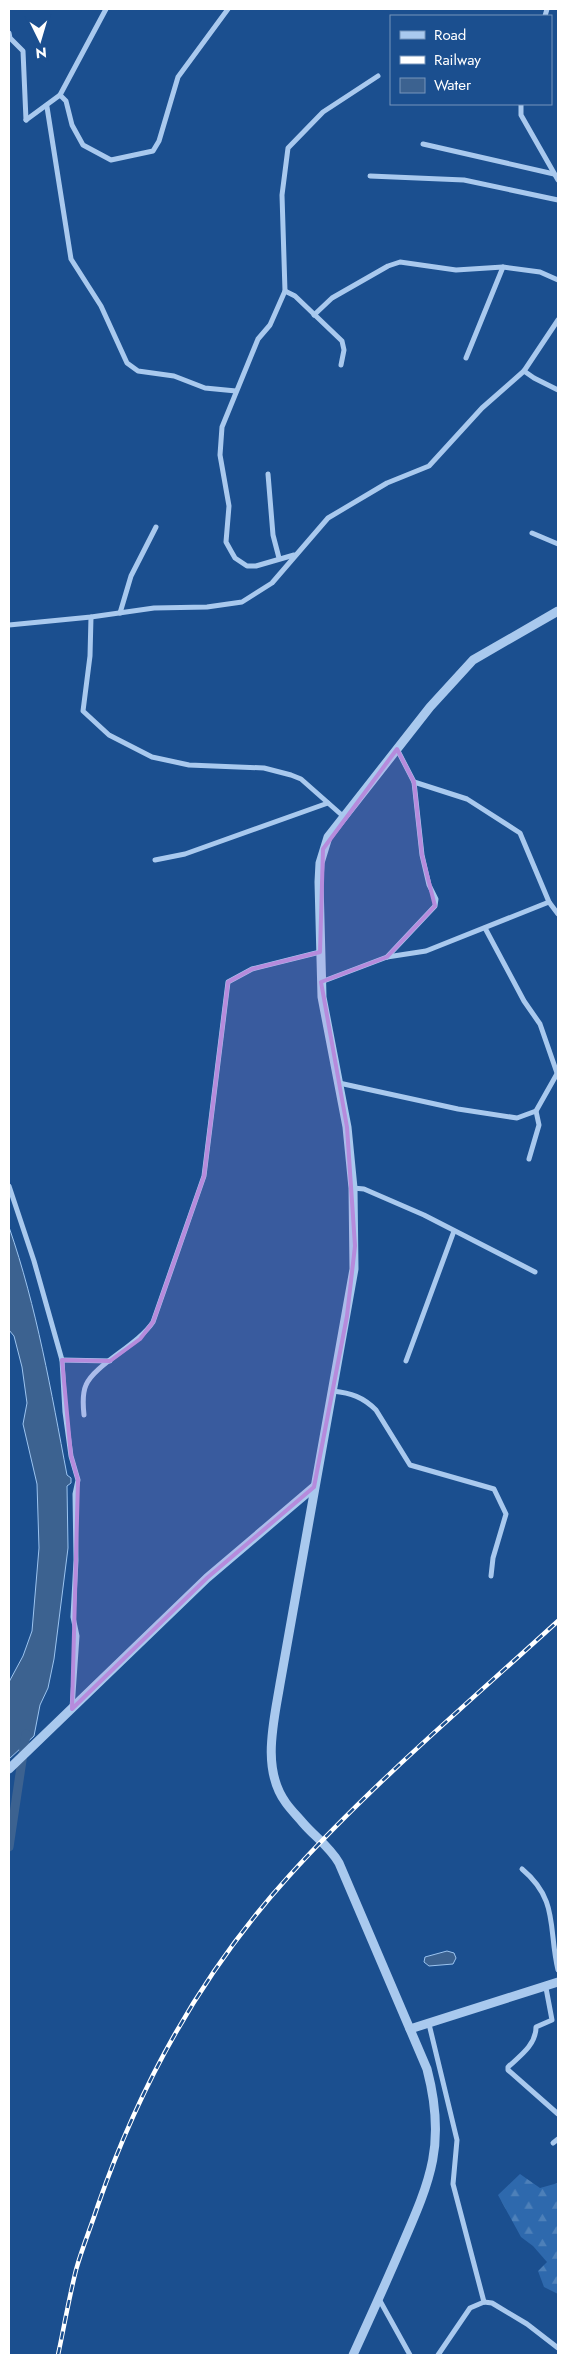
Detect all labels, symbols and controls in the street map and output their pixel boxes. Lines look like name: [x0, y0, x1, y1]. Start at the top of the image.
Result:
north arrow: [15, 15, 65, 65]
legend: [390, 15, 552, 105]
text: Road: [434, 24, 466, 46]
text: N: [35, 43, 48, 63]
text: Railway: [434, 49, 481, 71]
text: Water: [434, 74, 472, 96]

